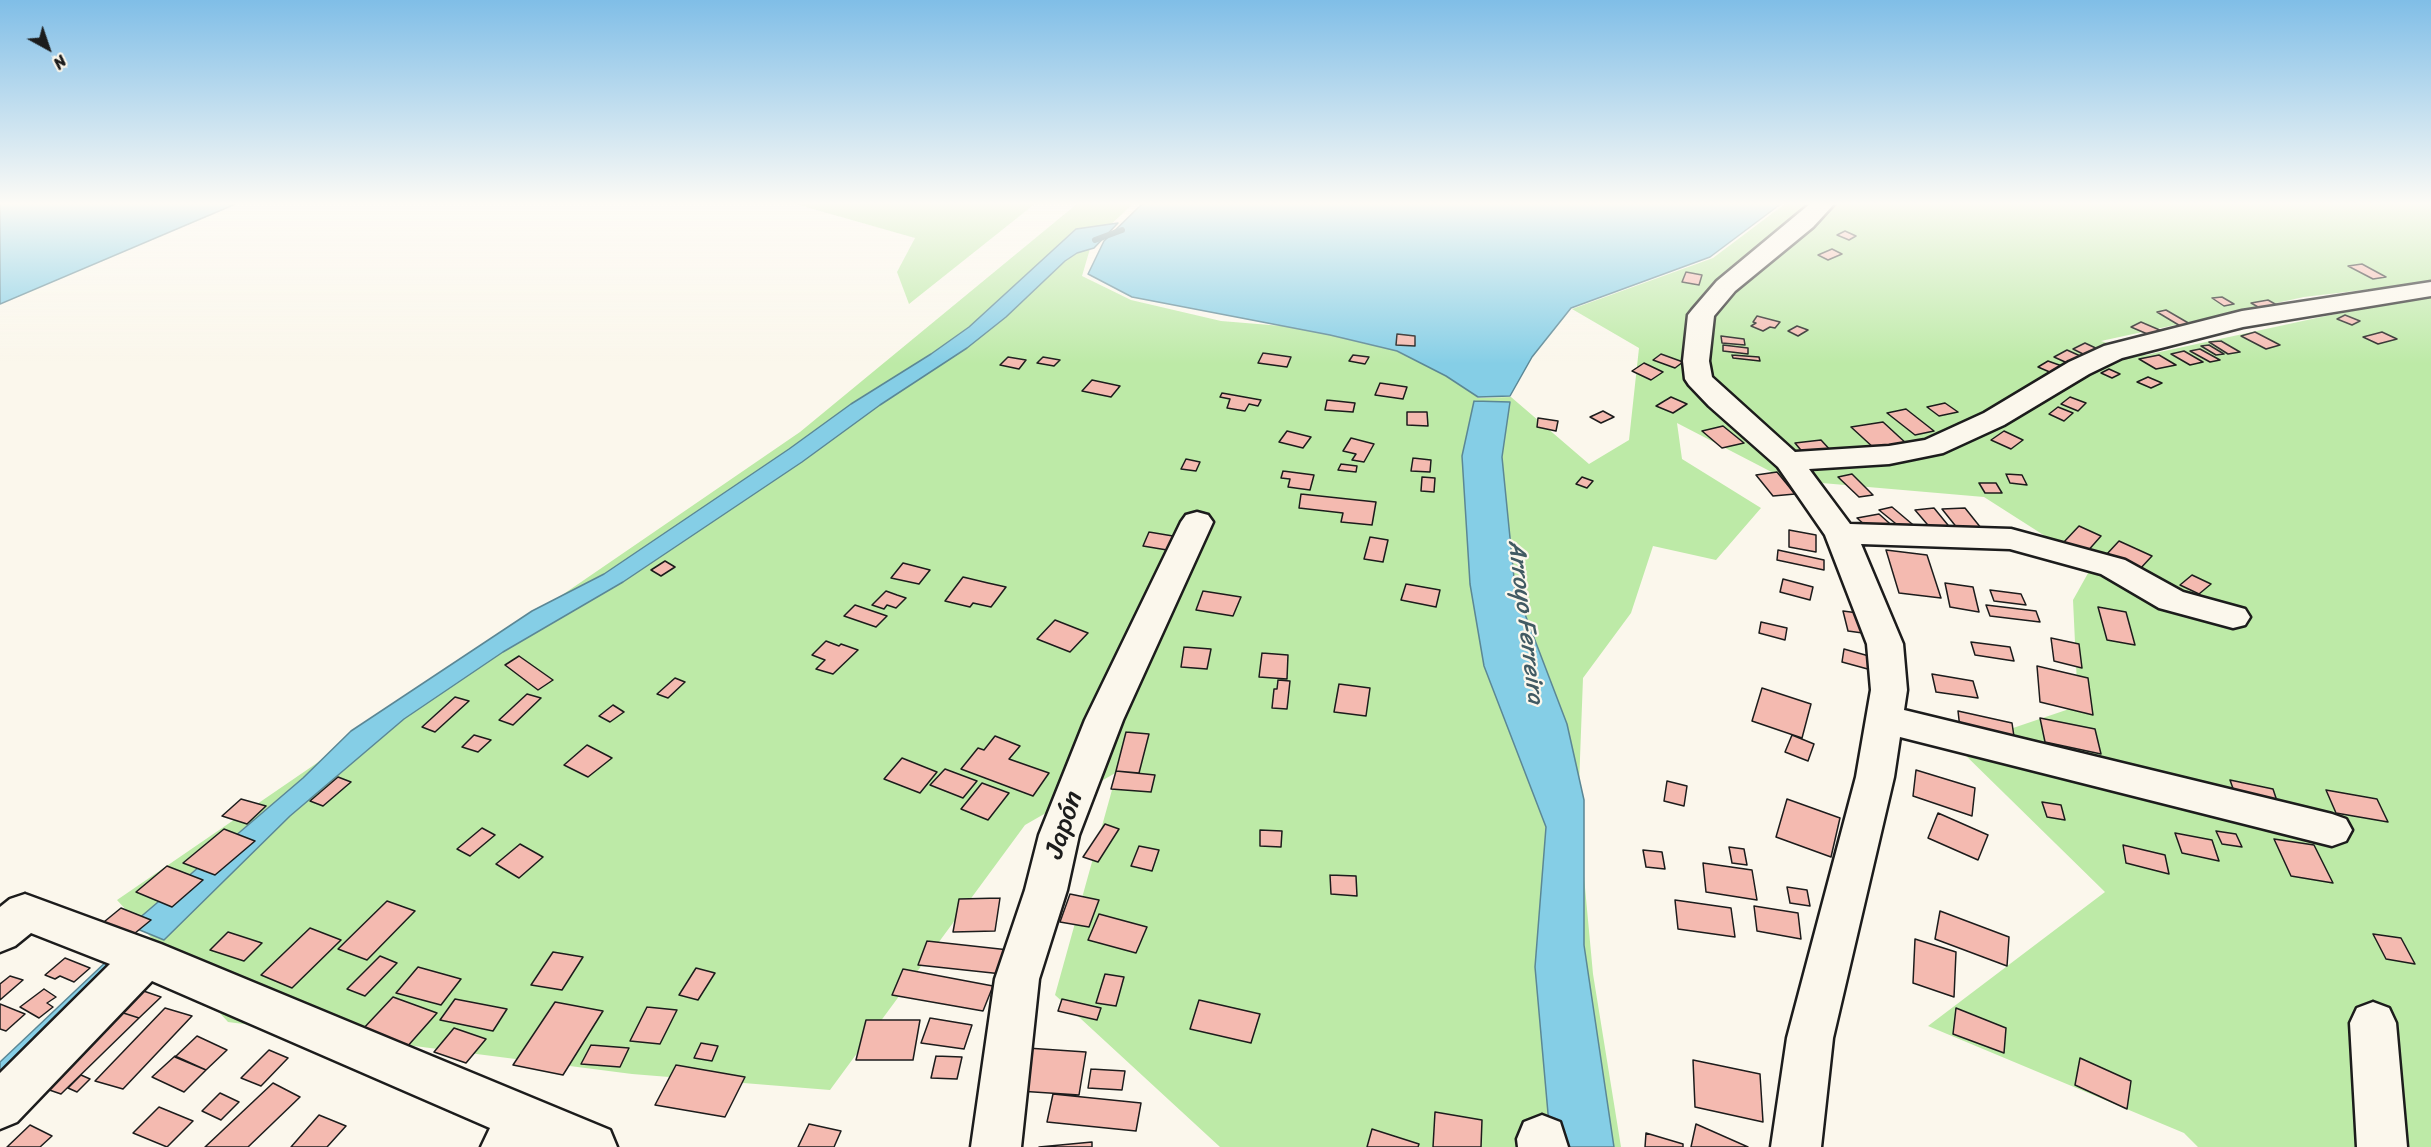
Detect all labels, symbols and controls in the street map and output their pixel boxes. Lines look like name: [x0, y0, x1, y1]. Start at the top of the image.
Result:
north arrow: [18, 18, 78, 78]
text: N: [46, 47, 73, 77]
water label: Arroyo Ferreira: [1501, 539, 1549, 705]
street label: Japón: [1039, 787, 1091, 863]

